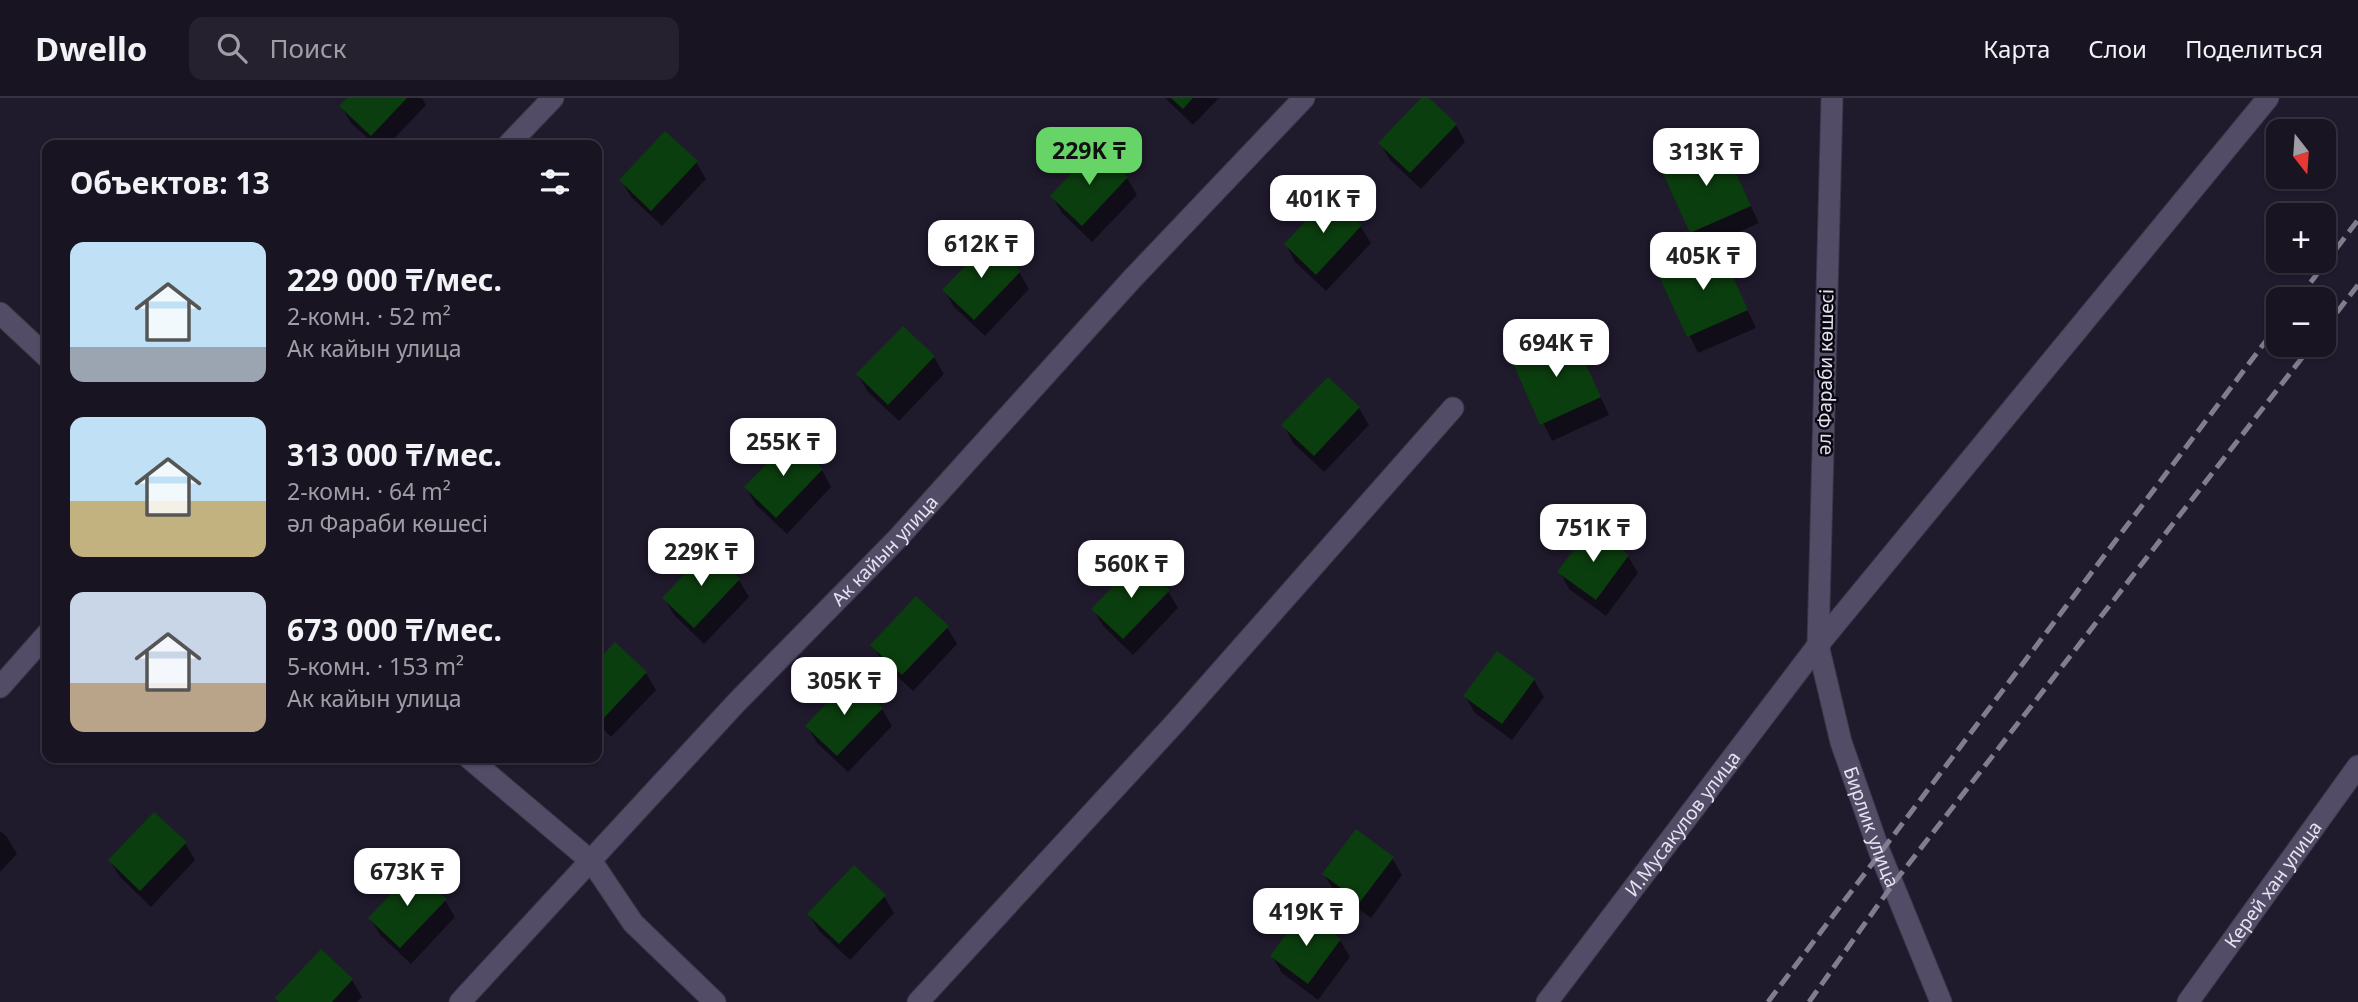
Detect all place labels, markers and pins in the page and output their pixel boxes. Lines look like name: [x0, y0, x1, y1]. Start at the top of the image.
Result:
pin: 229K ₸: [1032, 127, 1146, 187]
pin: 313K ₸: [1649, 129, 1763, 188]
pin: 401K ₸: [1266, 176, 1380, 235]
pin: 612K ₸: [924, 220, 1038, 280]
pin: 405K ₸: [1646, 232, 1760, 292]
pin: 694K ₸: [1499, 320, 1613, 379]
pin: 255K ₸: [726, 418, 840, 478]
pin: 751K ₸: [1536, 504, 1650, 564]
pin: 229K ₸: [644, 528, 758, 588]
pin: 560K ₸: [1074, 540, 1188, 600]
pin: 305K ₸: [787, 658, 901, 717]
pin: 673K ₸: [350, 848, 464, 908]
pin: 419K ₸: [1249, 888, 1363, 948]

